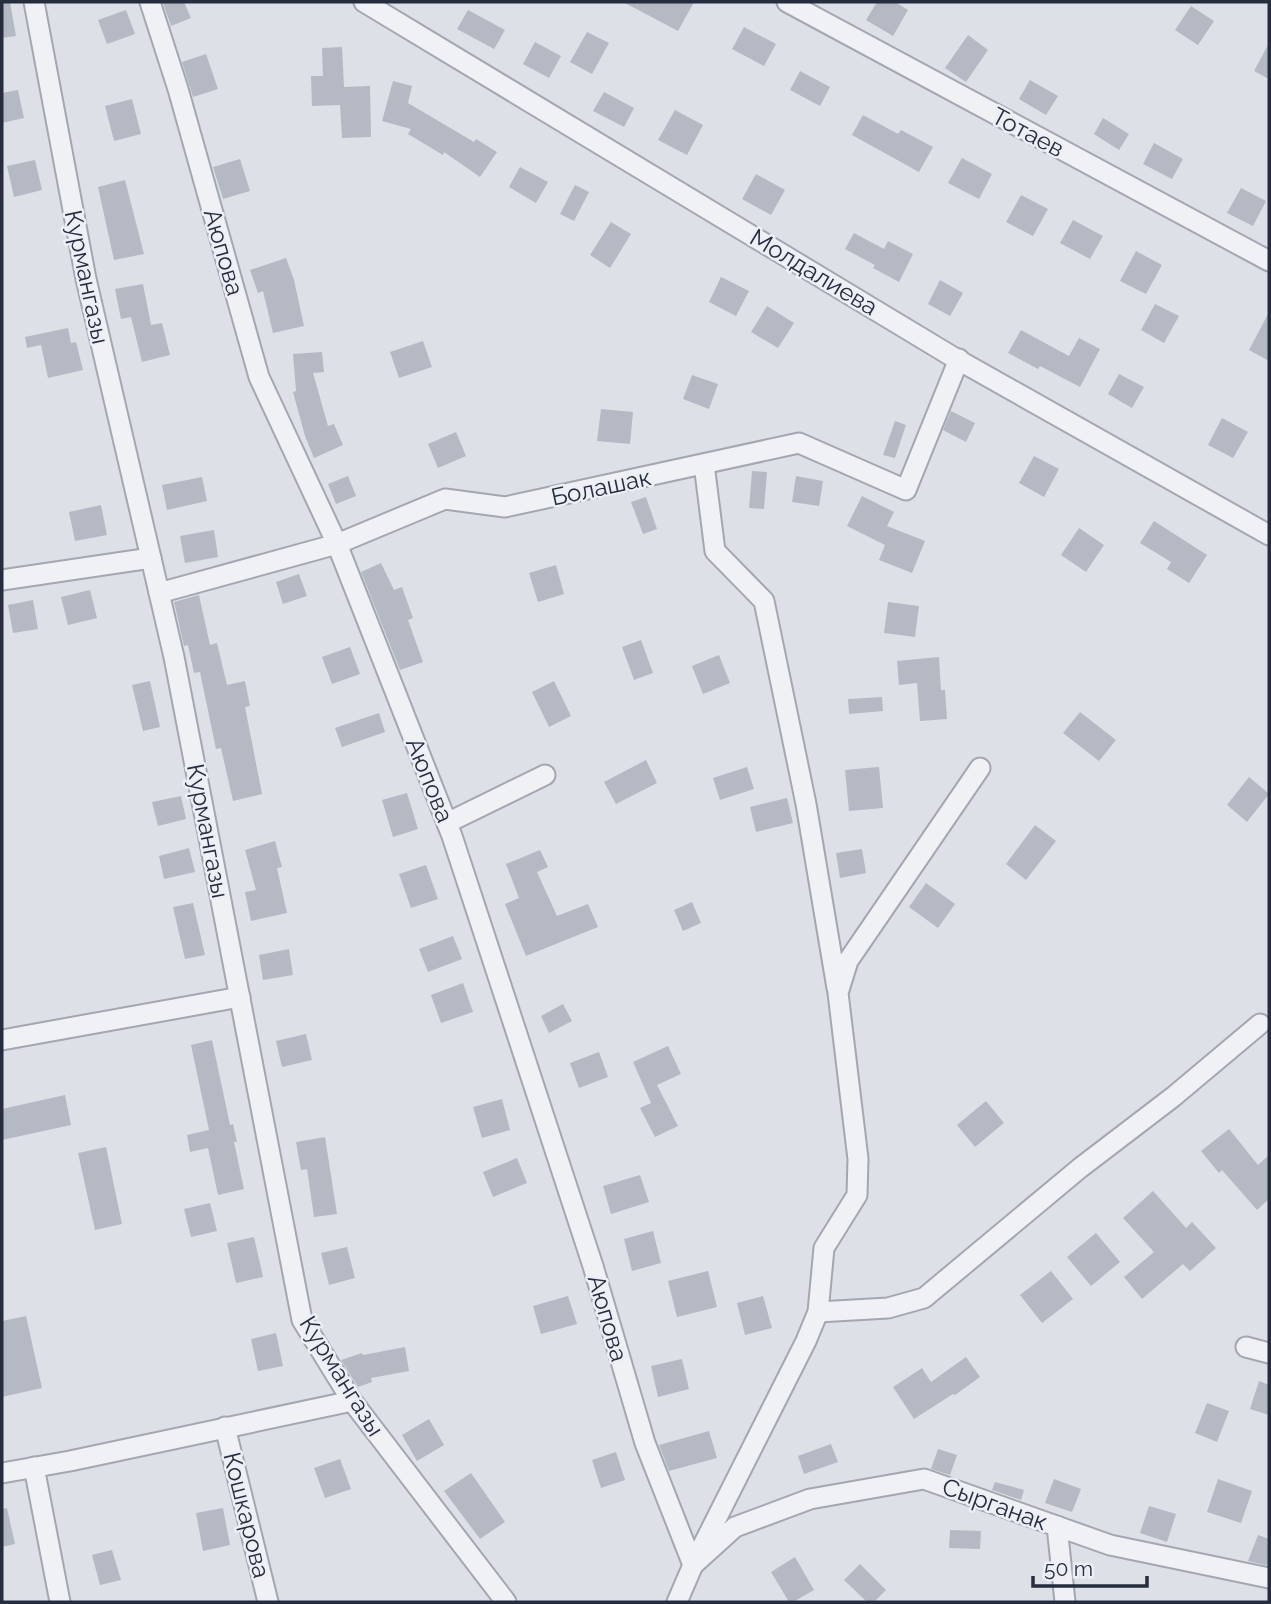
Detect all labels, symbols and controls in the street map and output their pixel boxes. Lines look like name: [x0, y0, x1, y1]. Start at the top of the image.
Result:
street label: Тотаев: [987, 101, 1069, 163]
street label: Аюпова: [198, 205, 250, 299]
street label: Курмангазы: [59, 207, 115, 347]
street label: Молдалиева: [745, 223, 883, 321]
street label: Болашак: [548, 462, 654, 512]
street label: Аюпова: [400, 733, 460, 827]
street label: Курмангазы: [181, 761, 235, 901]
street label: Аюпова: [582, 1271, 634, 1365]
street label: Курмангазы: [294, 1311, 390, 1441]
street label: Кошкарова: [217, 1449, 277, 1581]
street label: Сырганак: [938, 1472, 1052, 1536]
scale bar: [1033, 1544, 1147, 1588]
text: 50 m: [1044, 1556, 1093, 1581]

